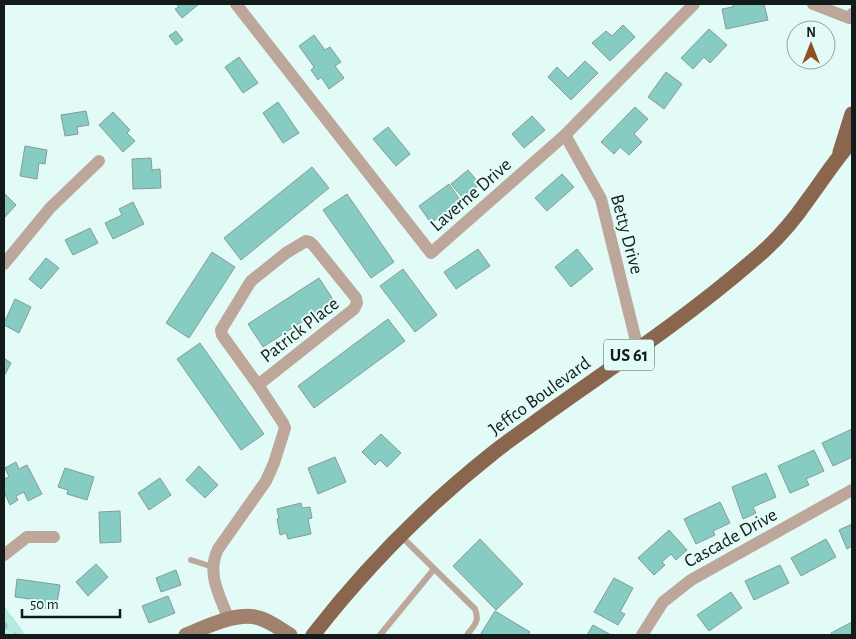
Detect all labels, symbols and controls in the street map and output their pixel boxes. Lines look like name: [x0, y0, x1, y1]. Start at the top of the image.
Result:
north arrow: [786, 20, 836, 70]
text: N: [806, 26, 816, 40]
street label: Laverne Drive: [427, 155, 515, 235]
street label: Betty Drive: [607, 192, 646, 276]
street label: Patrick Place: [257, 294, 343, 366]
road number: US 61: [604, 340, 654, 370]
street label: Jeffco Boulevard: [486, 353, 594, 439]
street label: Cascade Drive: [681, 505, 780, 572]
scale bar: [22, 586, 120, 618]
text: 50 m: [30, 597, 59, 612]

